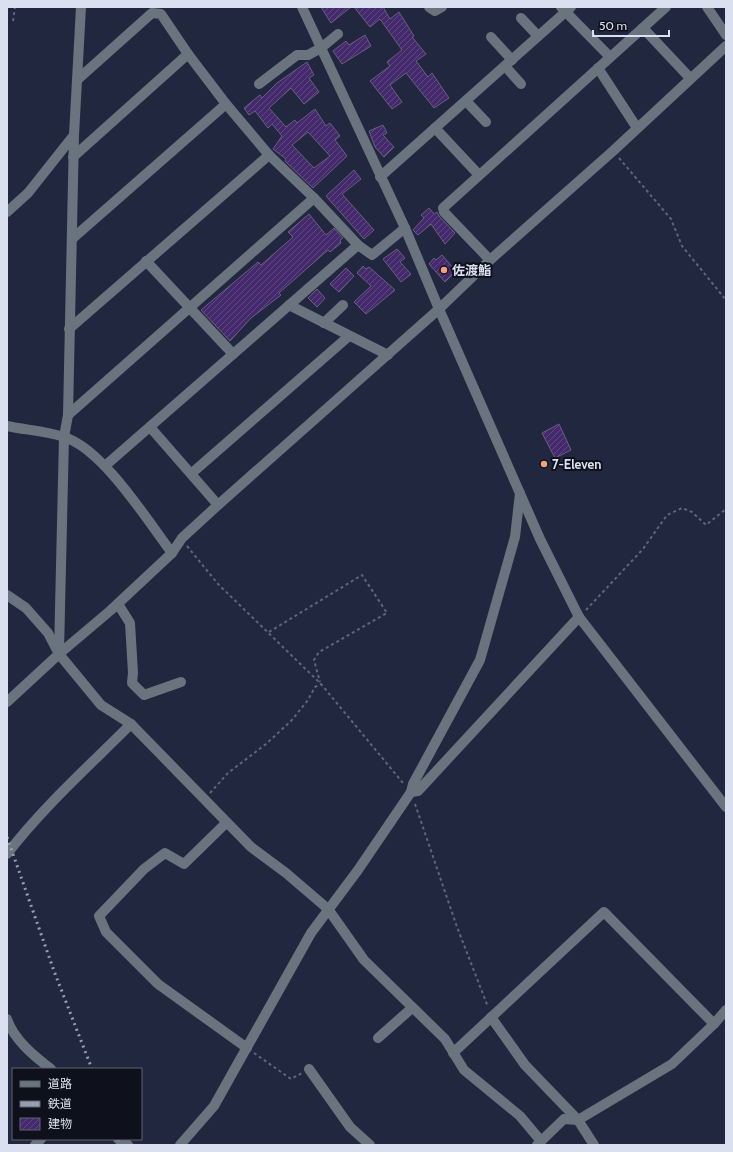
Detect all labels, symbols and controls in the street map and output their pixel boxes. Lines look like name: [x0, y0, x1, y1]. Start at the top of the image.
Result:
scale bar: [593, 12, 669, 38]
text: 50 m: [599, 18, 627, 33]
place label: 佐渡鮨: [452, 262, 491, 278]
marker: 佐渡鮨: [439, 265, 449, 275]
place label: 7-Eleven: [552, 456, 601, 472]
marker: 7-Eleven: [539, 459, 549, 469]
legend: [12, 1068, 142, 1140]
text: 道路: [48, 1076, 72, 1091]
text: 鉄道: [48, 1096, 72, 1111]
text: 建物: [48, 1116, 72, 1131]

